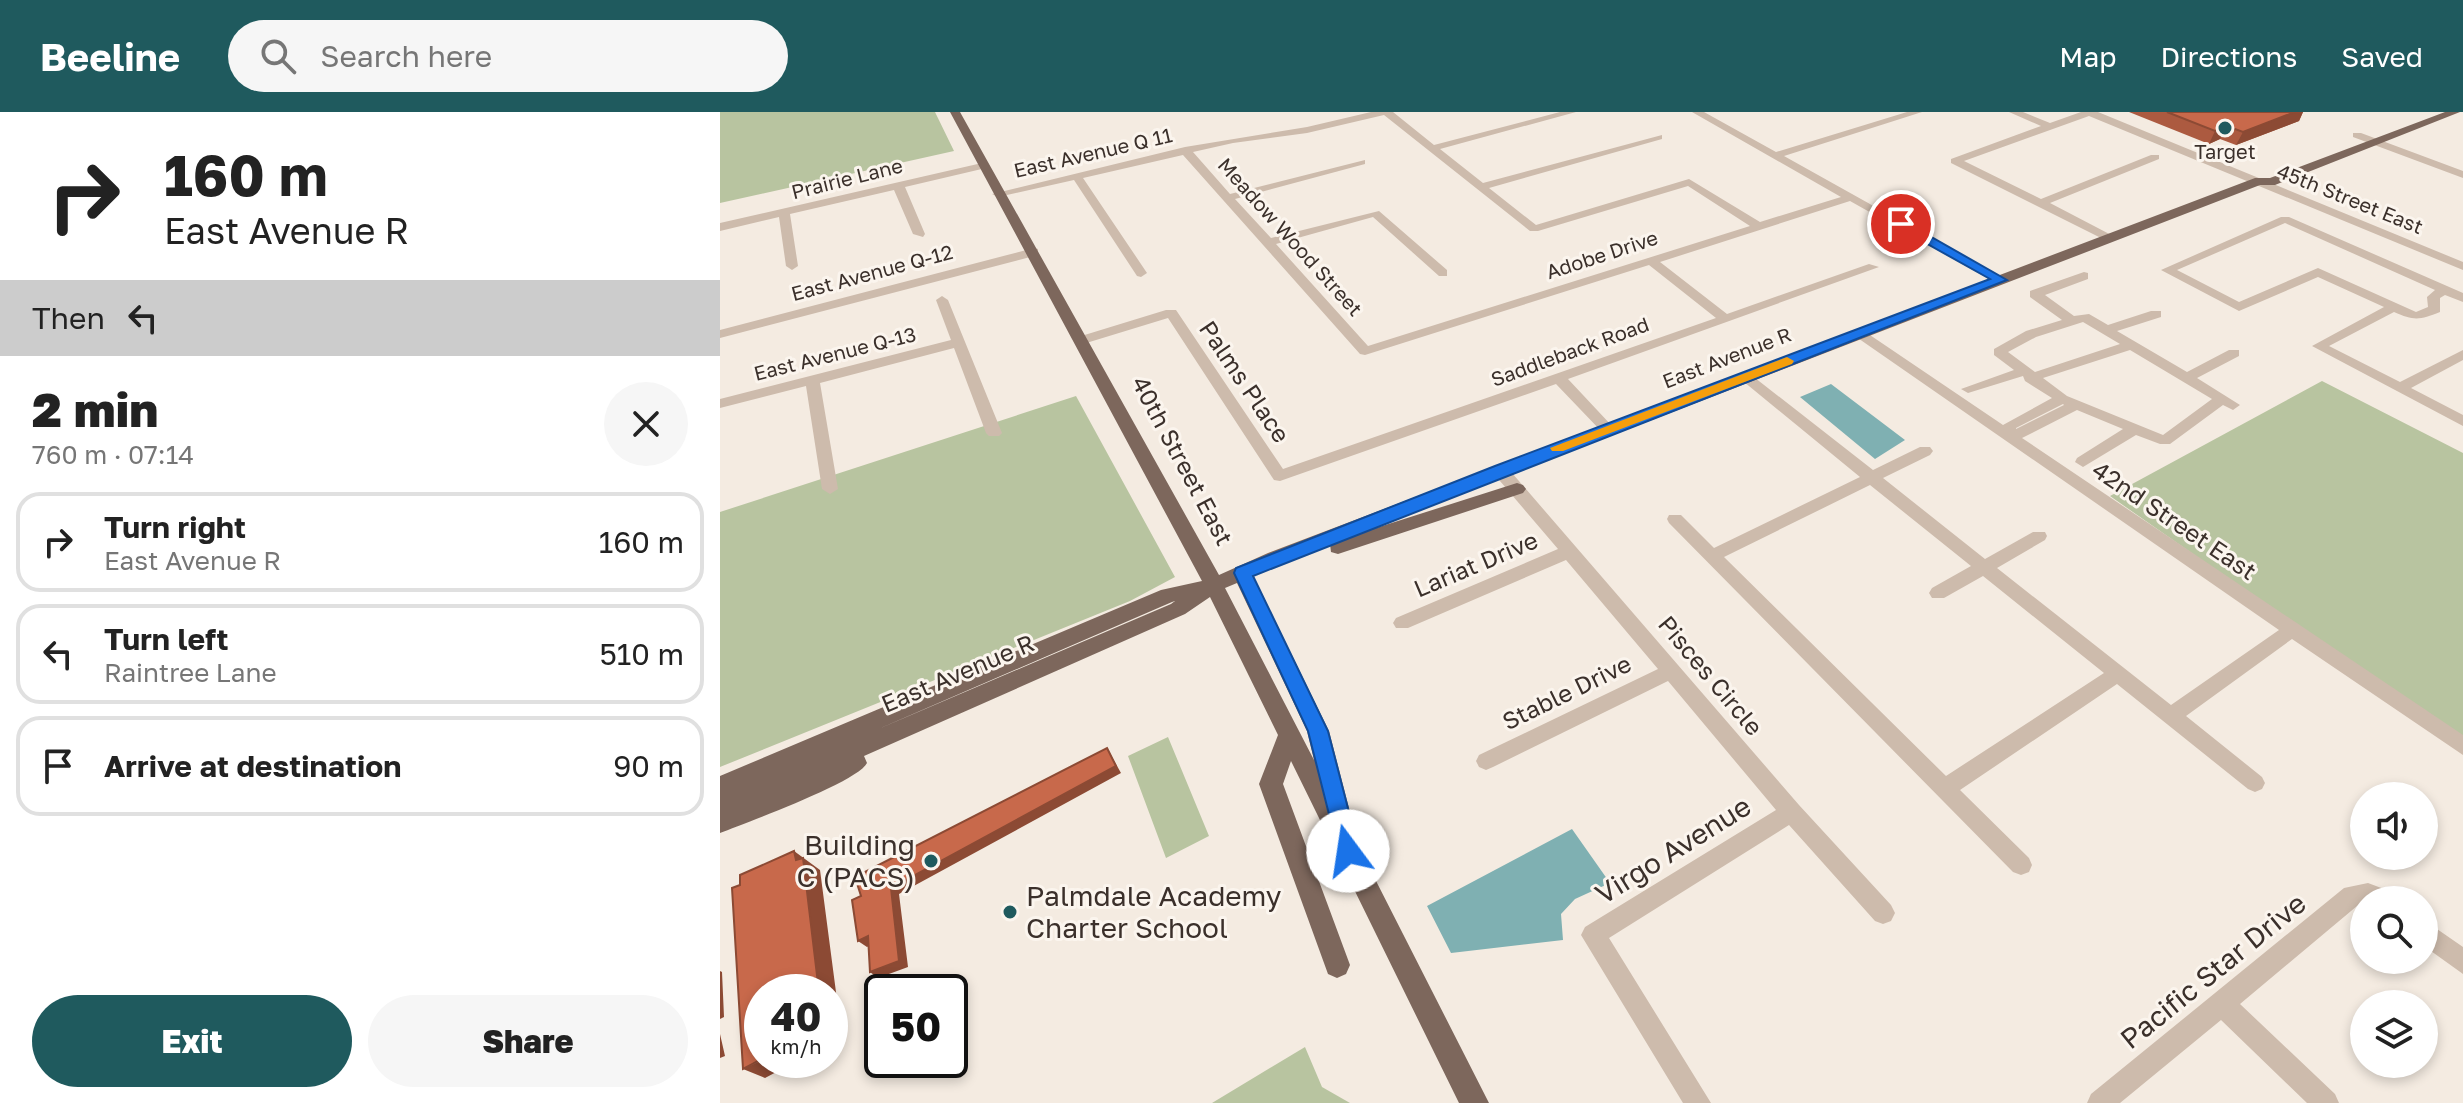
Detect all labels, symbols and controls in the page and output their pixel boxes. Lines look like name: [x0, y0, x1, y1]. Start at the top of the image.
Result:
search box: [228, 20, 788, 92]
text: Beeline: [40, 34, 180, 79]
icon: search: [256, 34, 300, 78]
text: Search here: [320, 38, 492, 74]
text: Map: [2059, 40, 2116, 73]
text: Directions: [2160, 40, 2297, 73]
text: Saved: [2341, 40, 2423, 73]
marker: Target: [2216, 119, 2234, 137]
street label: East Avenue Q 11: [1011, 122, 1175, 182]
place label: Target: [2194, 139, 2256, 163]
text: 160 m: [164, 141, 328, 208]
icon: right: [32, 144, 136, 248]
street label: Meadow Wood Street: [1213, 152, 1368, 320]
street label: Prairie Lane: [789, 153, 905, 203]
street label: 45th Street East: [2274, 158, 2427, 238]
pin: [1867, 190, 1935, 258]
icon: arrive: [1879, 202, 1923, 246]
text: East Avenue R: [164, 209, 409, 252]
street label: Adobe Drive: [1543, 225, 1661, 283]
street label: East Avenue Q-12: [788, 239, 955, 305]
icon: left: [121, 296, 165, 340]
text: Then: [32, 300, 105, 336]
street label: Saddleback Road: [1487, 311, 1652, 391]
street label: Palms Place: [1194, 315, 1297, 448]
street label: East Avenue Q-13: [751, 321, 918, 385]
street label: East Avenue R: [1659, 321, 1794, 393]
street label: 40th Street East: [1127, 371, 1240, 550]
text: 2 min: [32, 380, 158, 438]
button: close: [604, 382, 688, 466]
text: 760 m · 07:14: [32, 439, 194, 470]
street label: 42nd Street East: [2087, 454, 2262, 585]
text: Turn right: [104, 509, 246, 545]
icon: right: [36, 520, 80, 564]
text: 160 m: [599, 524, 684, 560]
street label: Lariat Drive: [1409, 525, 1542, 603]
text: East Avenue R: [104, 545, 281, 576]
street label: Pisces Circle: [1653, 609, 1769, 741]
text: Turn left: [104, 621, 229, 657]
street label: East Avenue R: [877, 627, 1038, 718]
icon: left: [36, 632, 80, 676]
text: 510 m: [599, 636, 684, 672]
street label: Stable Drive: [1497, 648, 1635, 735]
text: Raintree Lane: [104, 657, 277, 688]
icon: arrive: [36, 744, 80, 788]
text: Arrive at destination: [104, 748, 401, 784]
text: 90 m: [613, 748, 684, 784]
map controls: [2350, 782, 2438, 1078]
button: sound: [2350, 782, 2438, 870]
street label: Virgo Avenue: [1589, 789, 1756, 910]
position arrow: [1306, 809, 1390, 893]
place label: Building C (PACS): [796, 828, 915, 893]
marker: Building C (PACS): [922, 852, 940, 870]
place label: Palmdale Academy Charter School: [1026, 879, 1282, 944]
street label: Pacific Star Drive: [2114, 886, 2312, 1055]
button: search: [2350, 886, 2438, 974]
marker: Palmdale Academy Charter School: [1001, 903, 1019, 921]
speed limit sign: 50: [864, 974, 968, 1078]
button: layers: [2350, 990, 2438, 1078]
text: 40: [771, 992, 822, 1040]
button: Exit: [32, 995, 352, 1087]
button: Share: [368, 995, 688, 1087]
text: km/h: [771, 1034, 821, 1058]

